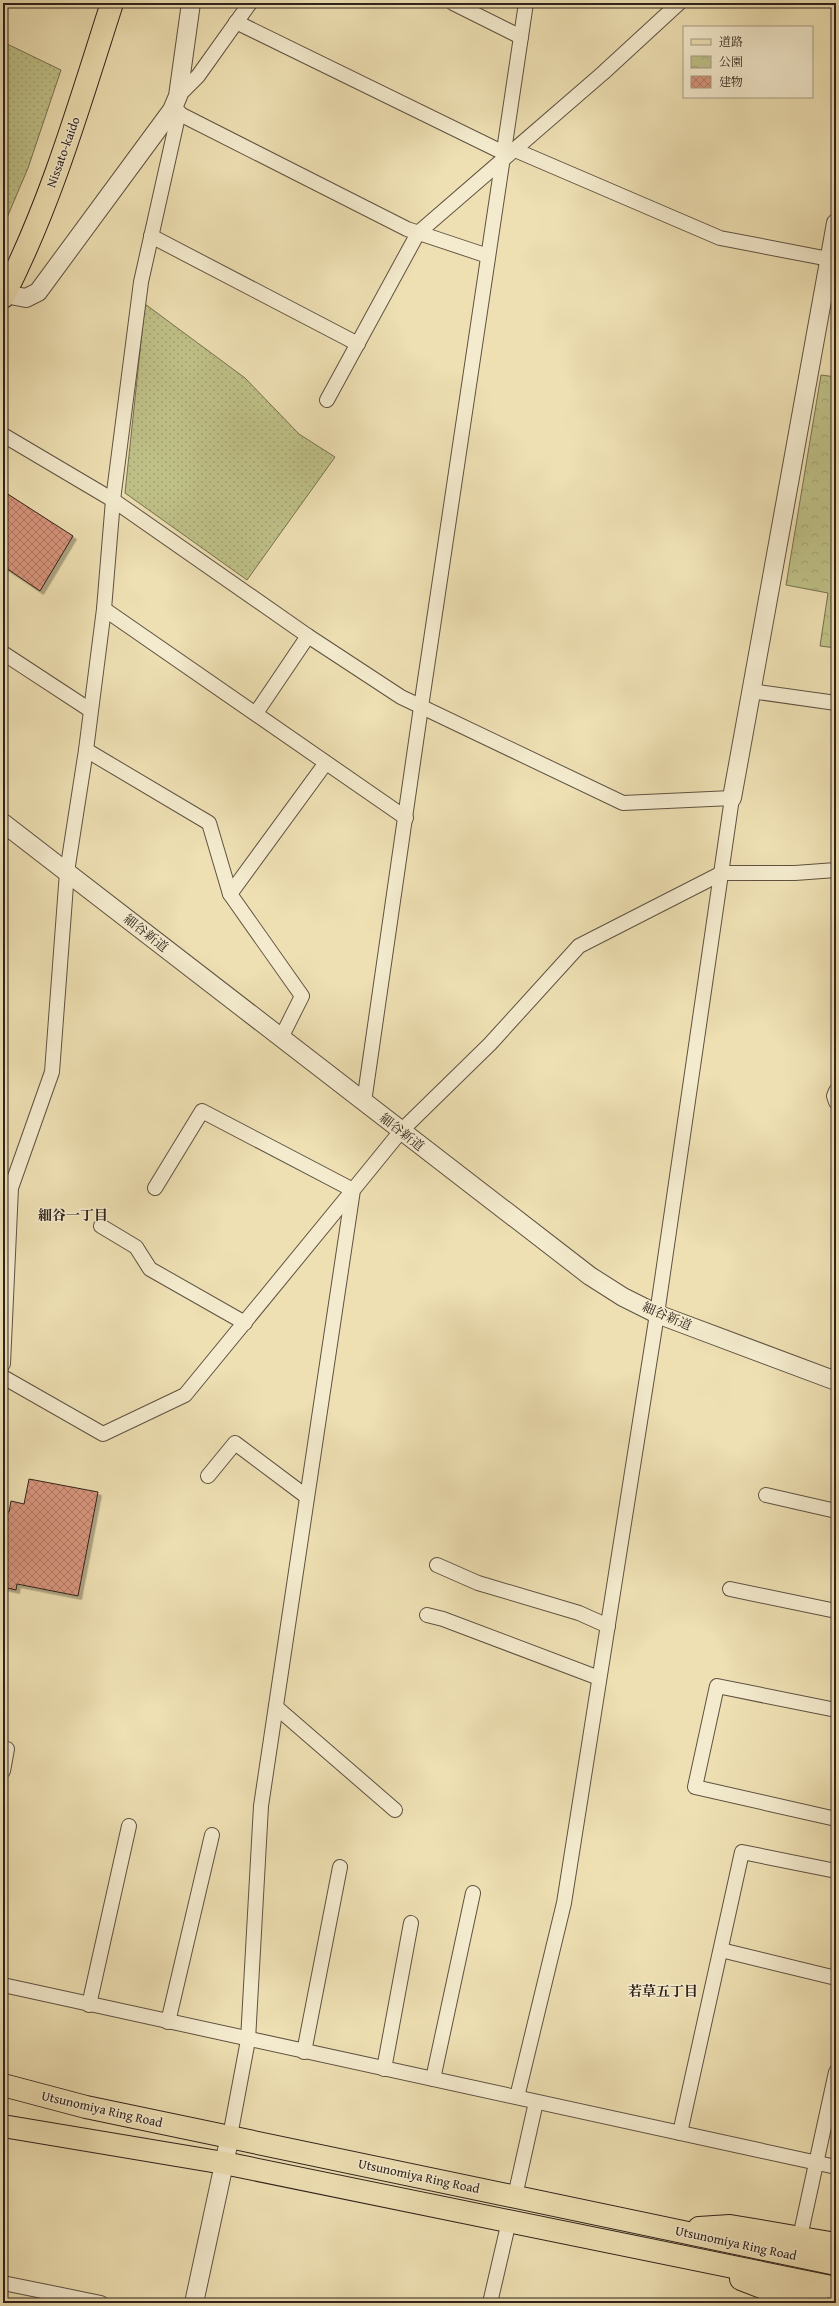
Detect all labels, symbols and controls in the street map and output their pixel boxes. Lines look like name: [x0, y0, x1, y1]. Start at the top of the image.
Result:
legend: [683, 26, 813, 98]
text: 道路: [719, 33, 743, 50]
text: 公園: [719, 53, 743, 70]
text: 建物: [719, 73, 743, 90]
street label: Nissato-kaido: [41, 114, 85, 190]
street label: 細谷新道: [120, 910, 172, 956]
street label: 細谷新道: [376, 1109, 428, 1155]
district label: 細谷一丁目: [38, 1205, 108, 1225]
street label: 細谷新道: [639, 1297, 695, 1335]
district label: 若草五丁目: [628, 1981, 698, 2001]
street label: Utsunomiya Ring Road: [40, 2086, 165, 2132]
street label: Utsunomiya Ring Road: [356, 2154, 482, 2198]
street label: Utsunomiya Ring Road: [673, 2221, 799, 2265]

